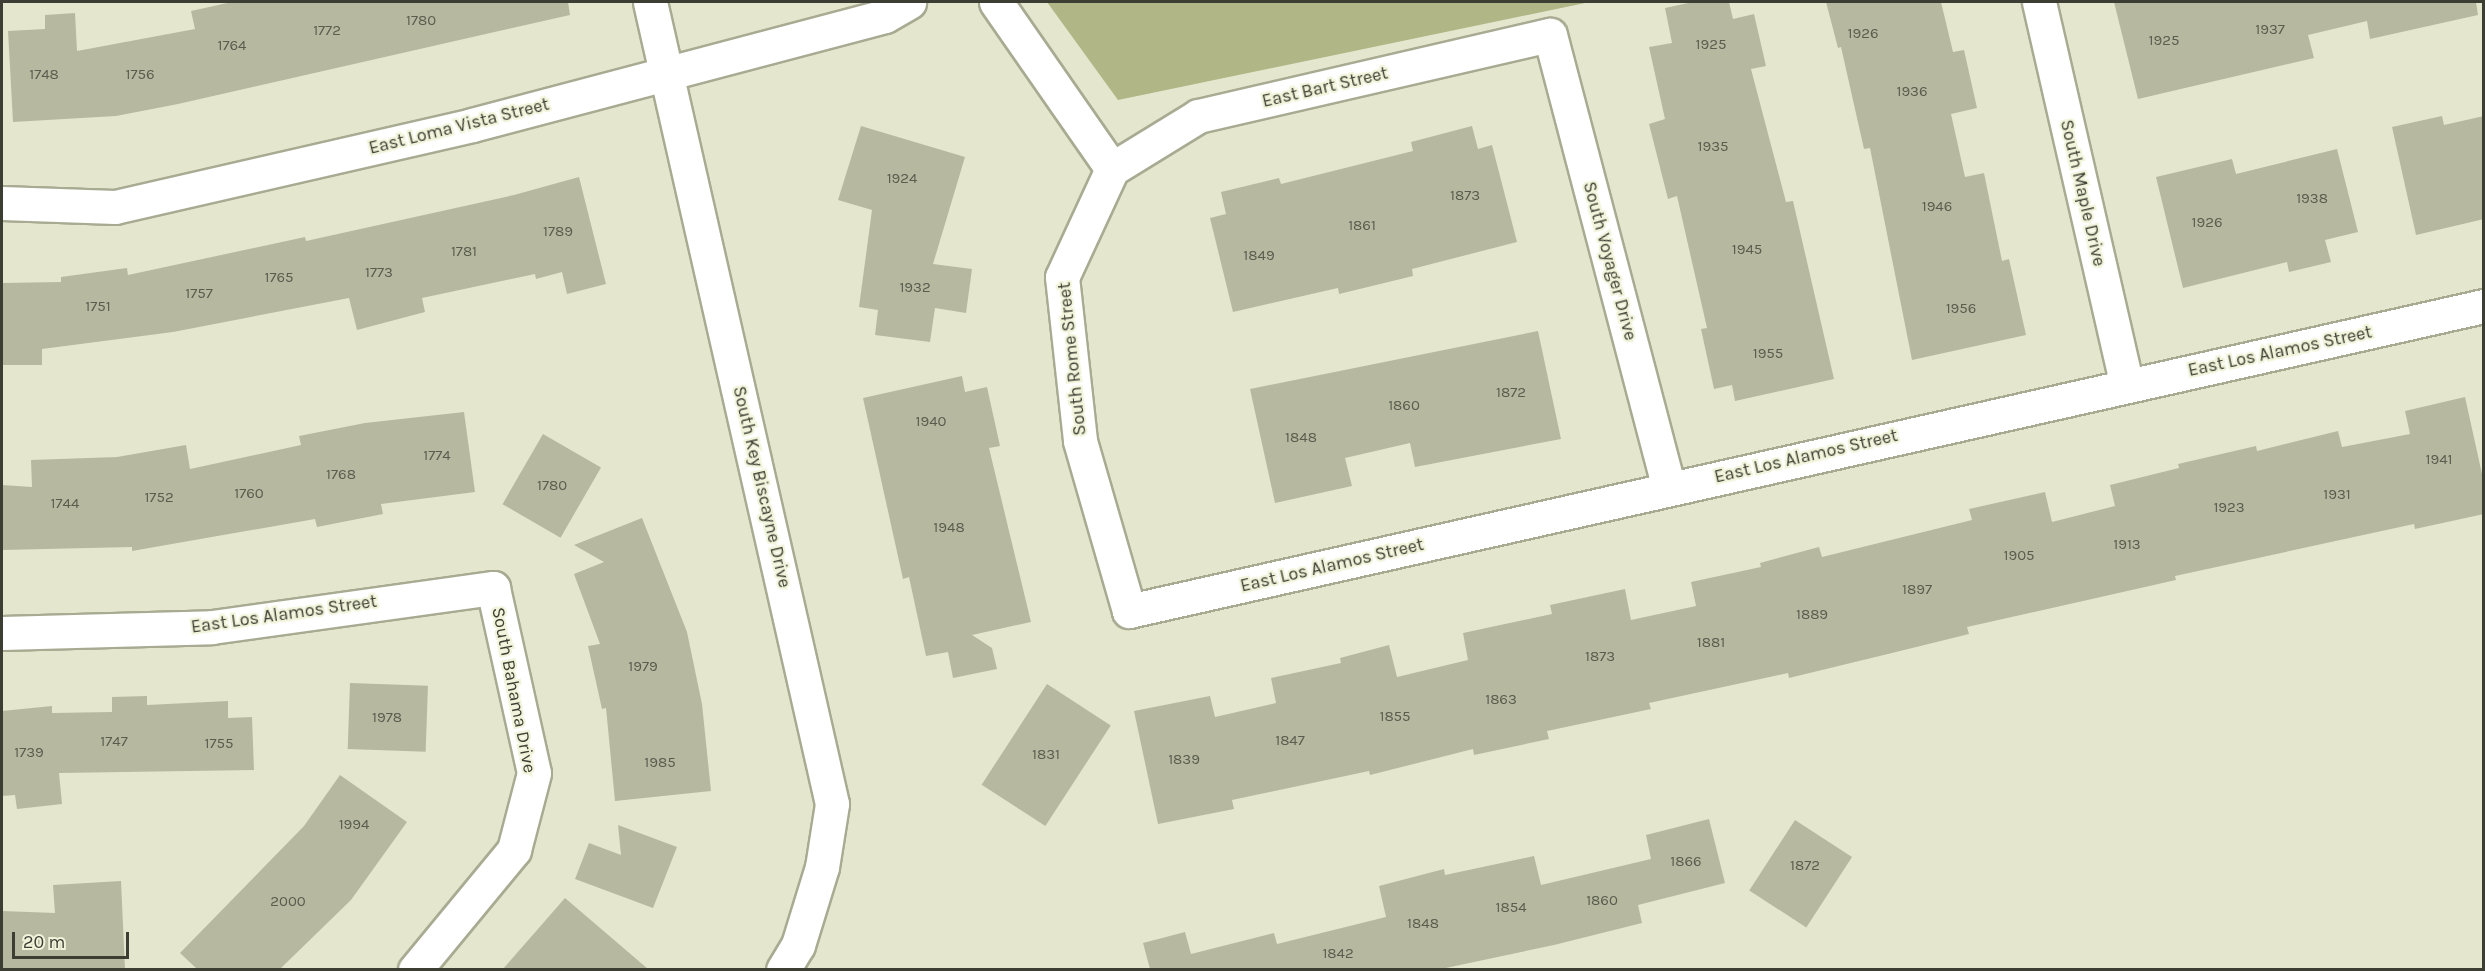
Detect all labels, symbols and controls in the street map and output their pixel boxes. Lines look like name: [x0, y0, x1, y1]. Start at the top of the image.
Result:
house number: 1780: [406, 12, 436, 30]
house number: 1937: [2255, 21, 2285, 39]
house number: 1772: [313, 22, 341, 40]
house number: 1926: [1848, 25, 1878, 43]
house number: 1925: [2149, 32, 2179, 50]
house number: 1925: [1696, 36, 1726, 54]
house number: 1764: [218, 37, 246, 55]
street label: East Bart Street: [1260, 62, 1390, 112]
house number: 1748: [29, 66, 59, 84]
house number: 1756: [125, 66, 155, 84]
house number: 1936: [1896, 83, 1928, 101]
street label: East Loma Vista Street: [367, 93, 551, 159]
street label: South Maple Drive: [2056, 118, 2110, 268]
house number: 1935: [1698, 138, 1728, 156]
house number: 1924: [887, 170, 917, 188]
street label: South Voyager Drive: [1578, 179, 1642, 343]
house number: 1873: [1450, 187, 1480, 205]
house number: 1938: [2296, 190, 2328, 208]
house number: 1946: [1922, 198, 1952, 216]
house number: 1926: [2192, 214, 2222, 232]
house number: 1861: [1348, 217, 1376, 235]
house number: 1789: [543, 223, 573, 241]
house number: 1945: [1732, 241, 1762, 259]
house number: 1781: [451, 243, 477, 261]
house number: 1849: [1243, 247, 1275, 265]
house number: 1773: [365, 264, 393, 282]
house number: 1765: [264, 269, 294, 287]
house number: 1932: [899, 279, 931, 297]
street label: South Rome Street: [1053, 281, 1091, 437]
house number: 1757: [185, 285, 213, 303]
house number: 1751: [85, 298, 111, 316]
house number: 1956: [1946, 300, 1976, 318]
street label: East Los Alamos Street: [2186, 321, 2374, 381]
house number: 1955: [1753, 345, 1783, 363]
street label: South Key Biscayne Drive: [728, 384, 796, 590]
house number: 1872: [1496, 384, 1526, 402]
house number: 1860: [1388, 397, 1420, 415]
house number: 1940: [916, 413, 946, 431]
street label: East Los Alamos Street: [1712, 424, 1900, 488]
house number: 1848: [1285, 429, 1317, 447]
house number: 1774: [423, 447, 451, 465]
house number: 1941: [2426, 451, 2452, 469]
house number: 1768: [326, 466, 356, 484]
house number: 1780: [537, 477, 567, 495]
house number: 1760: [234, 485, 264, 503]
house number: 1931: [2323, 486, 2351, 504]
house number: 1752: [144, 489, 174, 507]
house number: 1744: [51, 495, 79, 513]
house number: 1923: [2213, 499, 2245, 517]
house number: 1948: [933, 519, 965, 537]
street label: East Los Alamos Street: [1238, 533, 1426, 597]
house number: 1913: [2113, 536, 2141, 554]
house number: 1905: [2003, 547, 2035, 565]
house number: 1897: [1902, 581, 1932, 599]
street label: East Los Alamos Street: [190, 590, 378, 638]
street label: South Bahama Drive: [487, 605, 541, 775]
house number: 1889: [1796, 606, 1828, 624]
house number: 1881: [1697, 634, 1725, 652]
house number: 1873: [1585, 648, 1615, 666]
house number: 1979: [628, 658, 658, 676]
house number: 1863: [1485, 691, 1517, 709]
house number: 1855: [1379, 708, 1411, 726]
house number: 1978: [372, 709, 402, 727]
house number: 1847: [1275, 732, 1305, 750]
house number: 1747: [100, 733, 128, 751]
house number: 1755: [205, 735, 233, 753]
house number: 1739: [14, 744, 44, 762]
house number: 1831: [1032, 746, 1060, 764]
house number: 1839: [1168, 751, 1200, 769]
house number: 1985: [644, 754, 676, 772]
house number: 1994: [339, 816, 369, 834]
house number: 1866: [1670, 853, 1702, 871]
house number: 1872: [1790, 857, 1820, 875]
house number: 1860: [1586, 892, 1618, 910]
house number: 2000: [270, 893, 306, 911]
house number: 1854: [1495, 899, 1527, 917]
house number: 1848: [1407, 915, 1439, 933]
scale bar: [15, 920, 132, 958]
text: 20 m: [23, 931, 65, 953]
house number: 1842: [1322, 945, 1354, 963]

